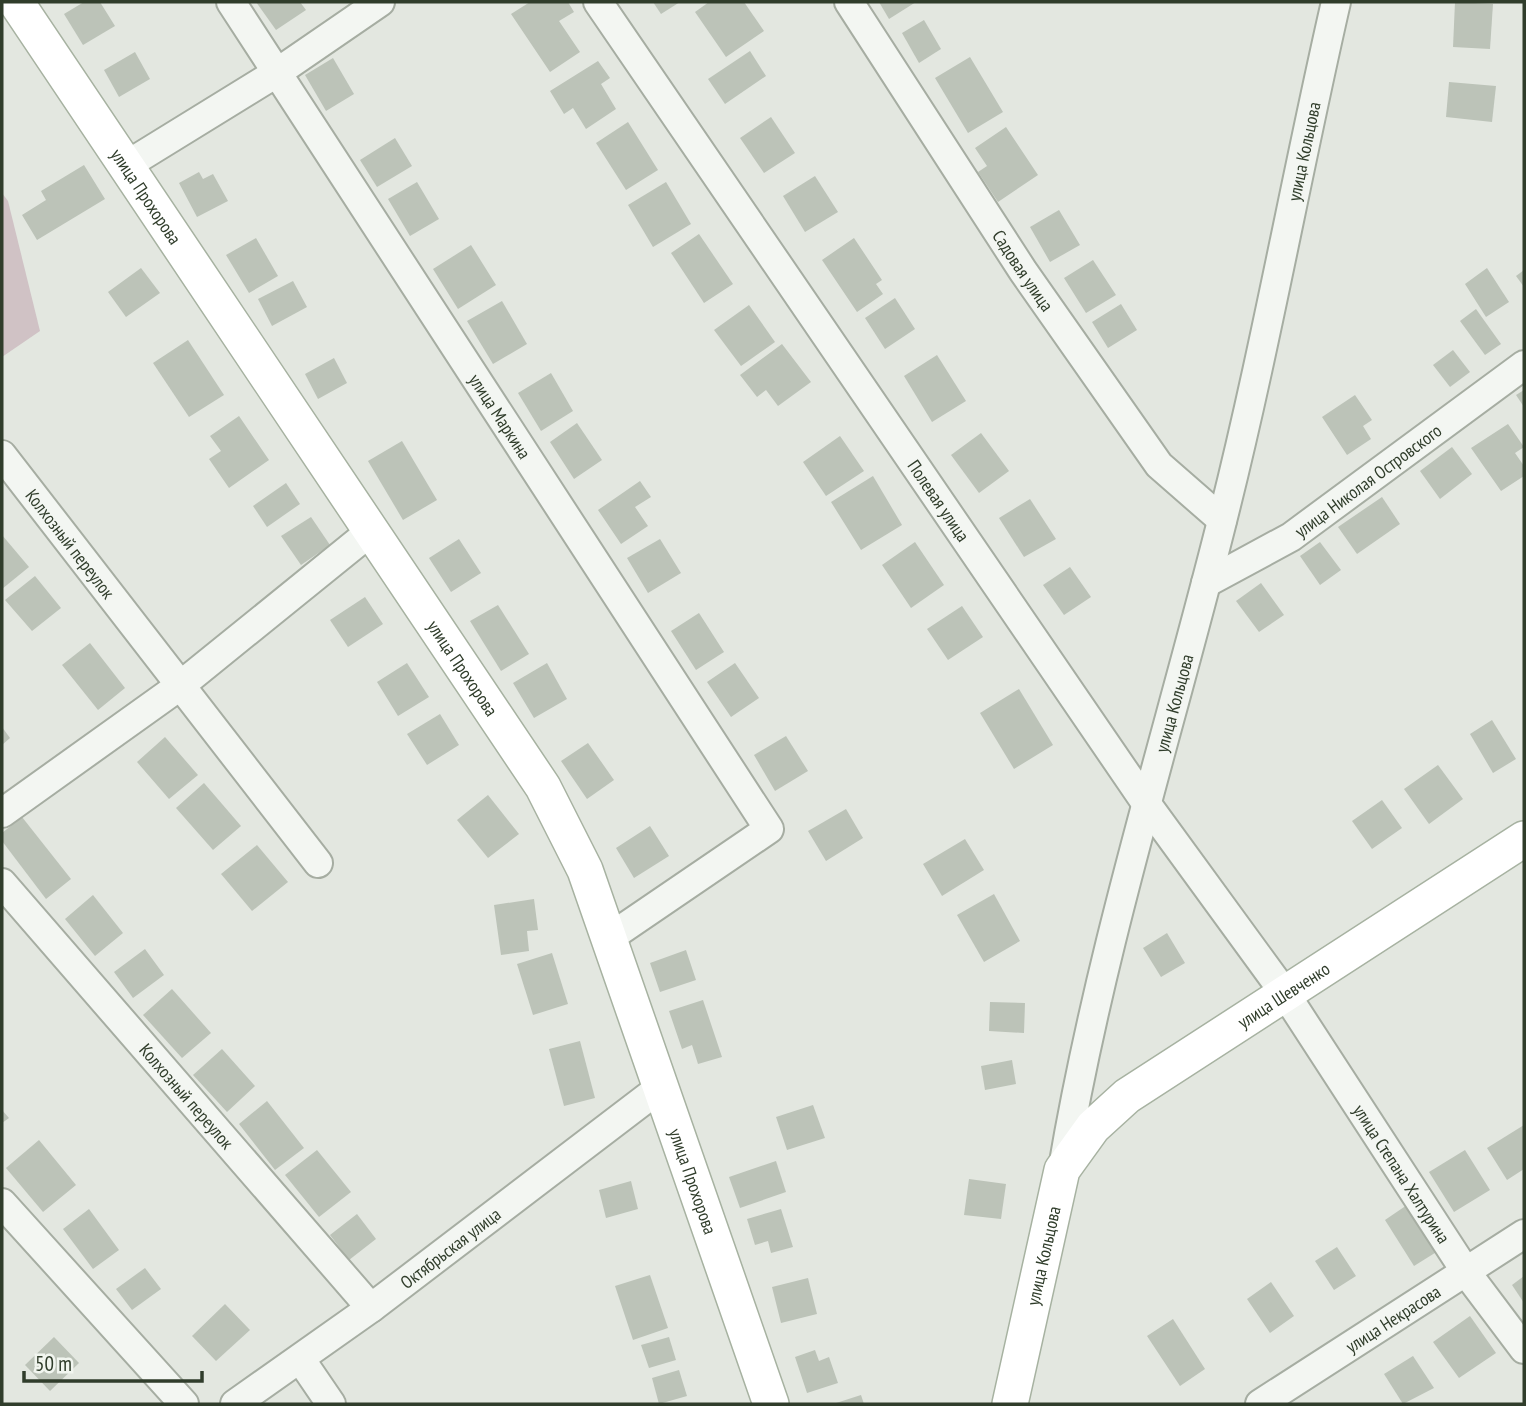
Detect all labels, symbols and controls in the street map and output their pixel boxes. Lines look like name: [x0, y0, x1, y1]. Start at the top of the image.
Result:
street label: улица Кольцова: [1282, 100, 1325, 203]
street label: улица Прохорова: [106, 144, 187, 249]
street label: Садовая улица: [988, 225, 1059, 315]
street label: улица Маркина: [464, 369, 537, 463]
street label: улица Николая Островского: [1290, 418, 1446, 542]
street label: Полевая улица: [903, 455, 975, 546]
street label: Колхозный переулок: [21, 484, 120, 603]
street label: улица Прохорова: [423, 616, 503, 720]
street label: улица Кольцова: [1149, 652, 1198, 755]
street label: улица Шевченко: [1233, 956, 1334, 1033]
street label: Колхозный переулок: [135, 1038, 239, 1154]
street label: улица Степана Халтурина: [1348, 1100, 1456, 1247]
street label: улица Прохорова: [664, 1125, 722, 1237]
street label: Октябрьская улица: [395, 1202, 505, 1293]
street label: улица Кольцова: [1021, 1204, 1065, 1307]
street label: улица Некрасова: [1341, 1279, 1445, 1357]
scale bar: [24, 1340, 203, 1384]
text: 50 m: [35, 1350, 72, 1377]

